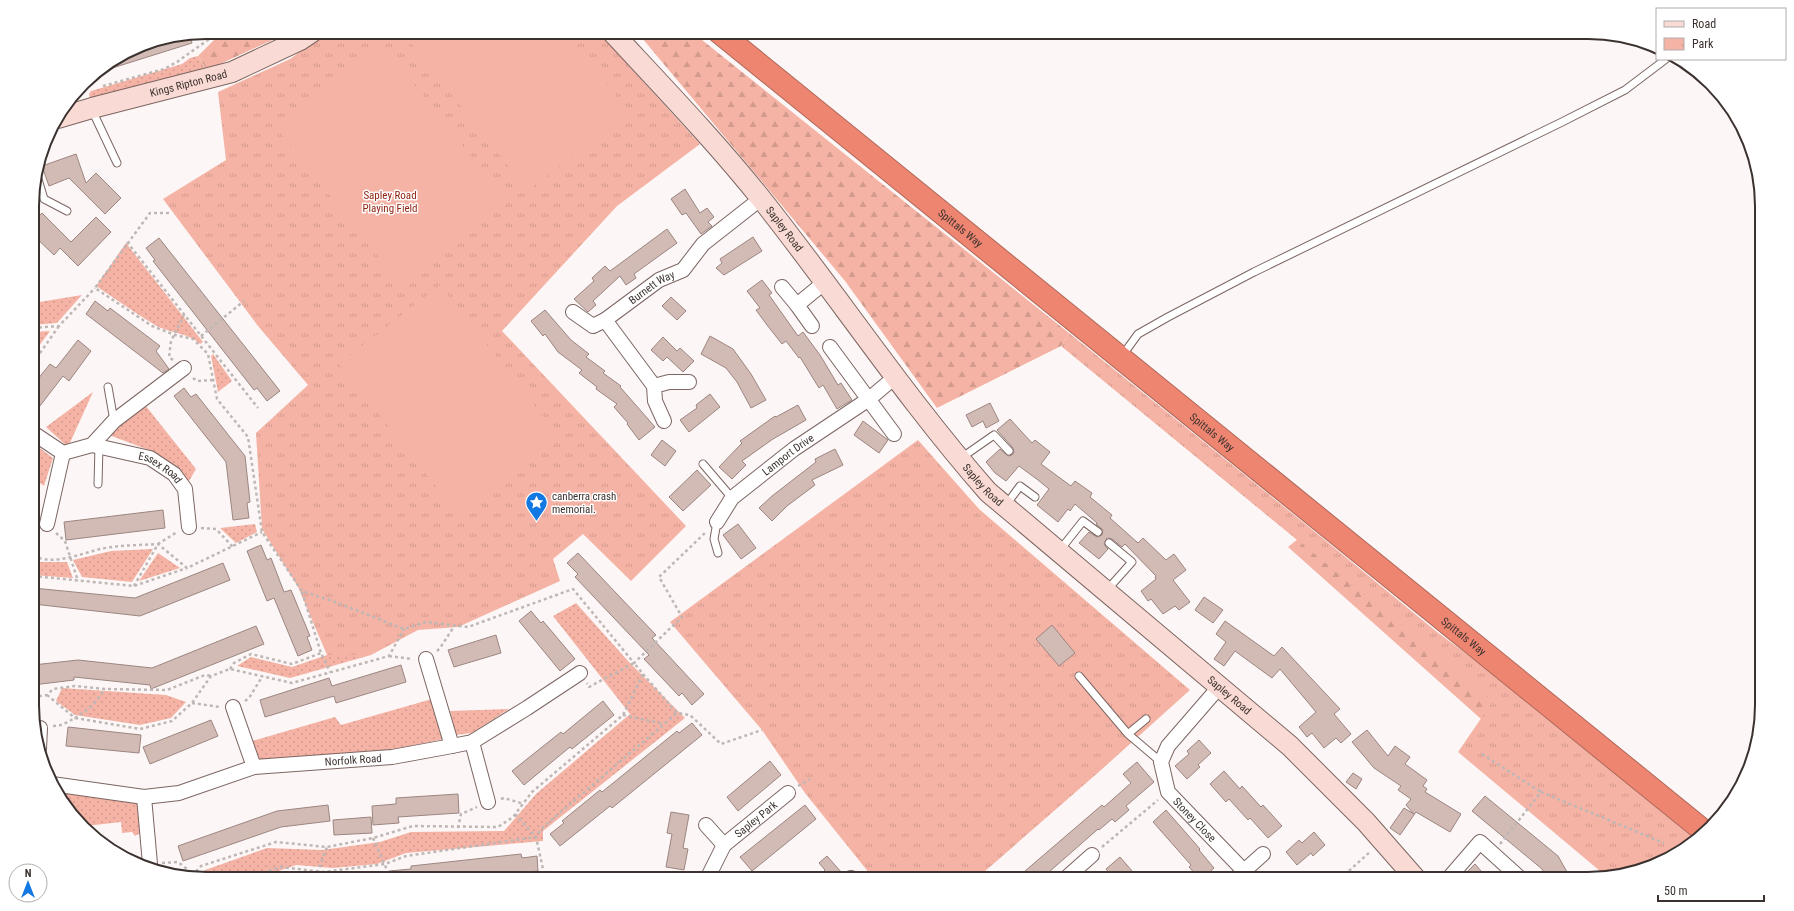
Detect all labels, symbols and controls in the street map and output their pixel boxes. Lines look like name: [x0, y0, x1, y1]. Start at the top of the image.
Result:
legend: [1656, 8, 1786, 60]
text: Road: [1692, 17, 1716, 31]
text: Park: [1692, 37, 1714, 51]
street label: Kings Ripton Road: [149, 68, 229, 100]
park label: Sapley Road Playing Field: [362, 189, 418, 215]
street label: Sapley Road: [763, 204, 806, 254]
street label: Spittals Way: [935, 206, 985, 251]
street label: Burnett Way: [626, 268, 677, 307]
street label: Spittals Way: [1187, 411, 1237, 455]
street label: Lamport Drive: [760, 432, 816, 479]
street label: Essex Road: [137, 450, 185, 486]
street label: Sapley Road: [960, 461, 1006, 509]
place icon: canberra crash memorial.: [524, 489, 550, 522]
place label: canberra crash memorial.: [552, 490, 616, 516]
street label: Spittals Way: [1438, 615, 1489, 659]
street label: Sapley Road: [1204, 673, 1254, 718]
street label: Norfolk Road: [324, 752, 382, 769]
street label: Stoney Close: [1170, 795, 1218, 845]
street label: Sapley Park: [732, 798, 780, 841]
north arrow: [8, 863, 48, 903]
text: N: [25, 867, 32, 880]
scale bar: [1658, 877, 1764, 903]
text: 50 m: [1664, 884, 1688, 898]

